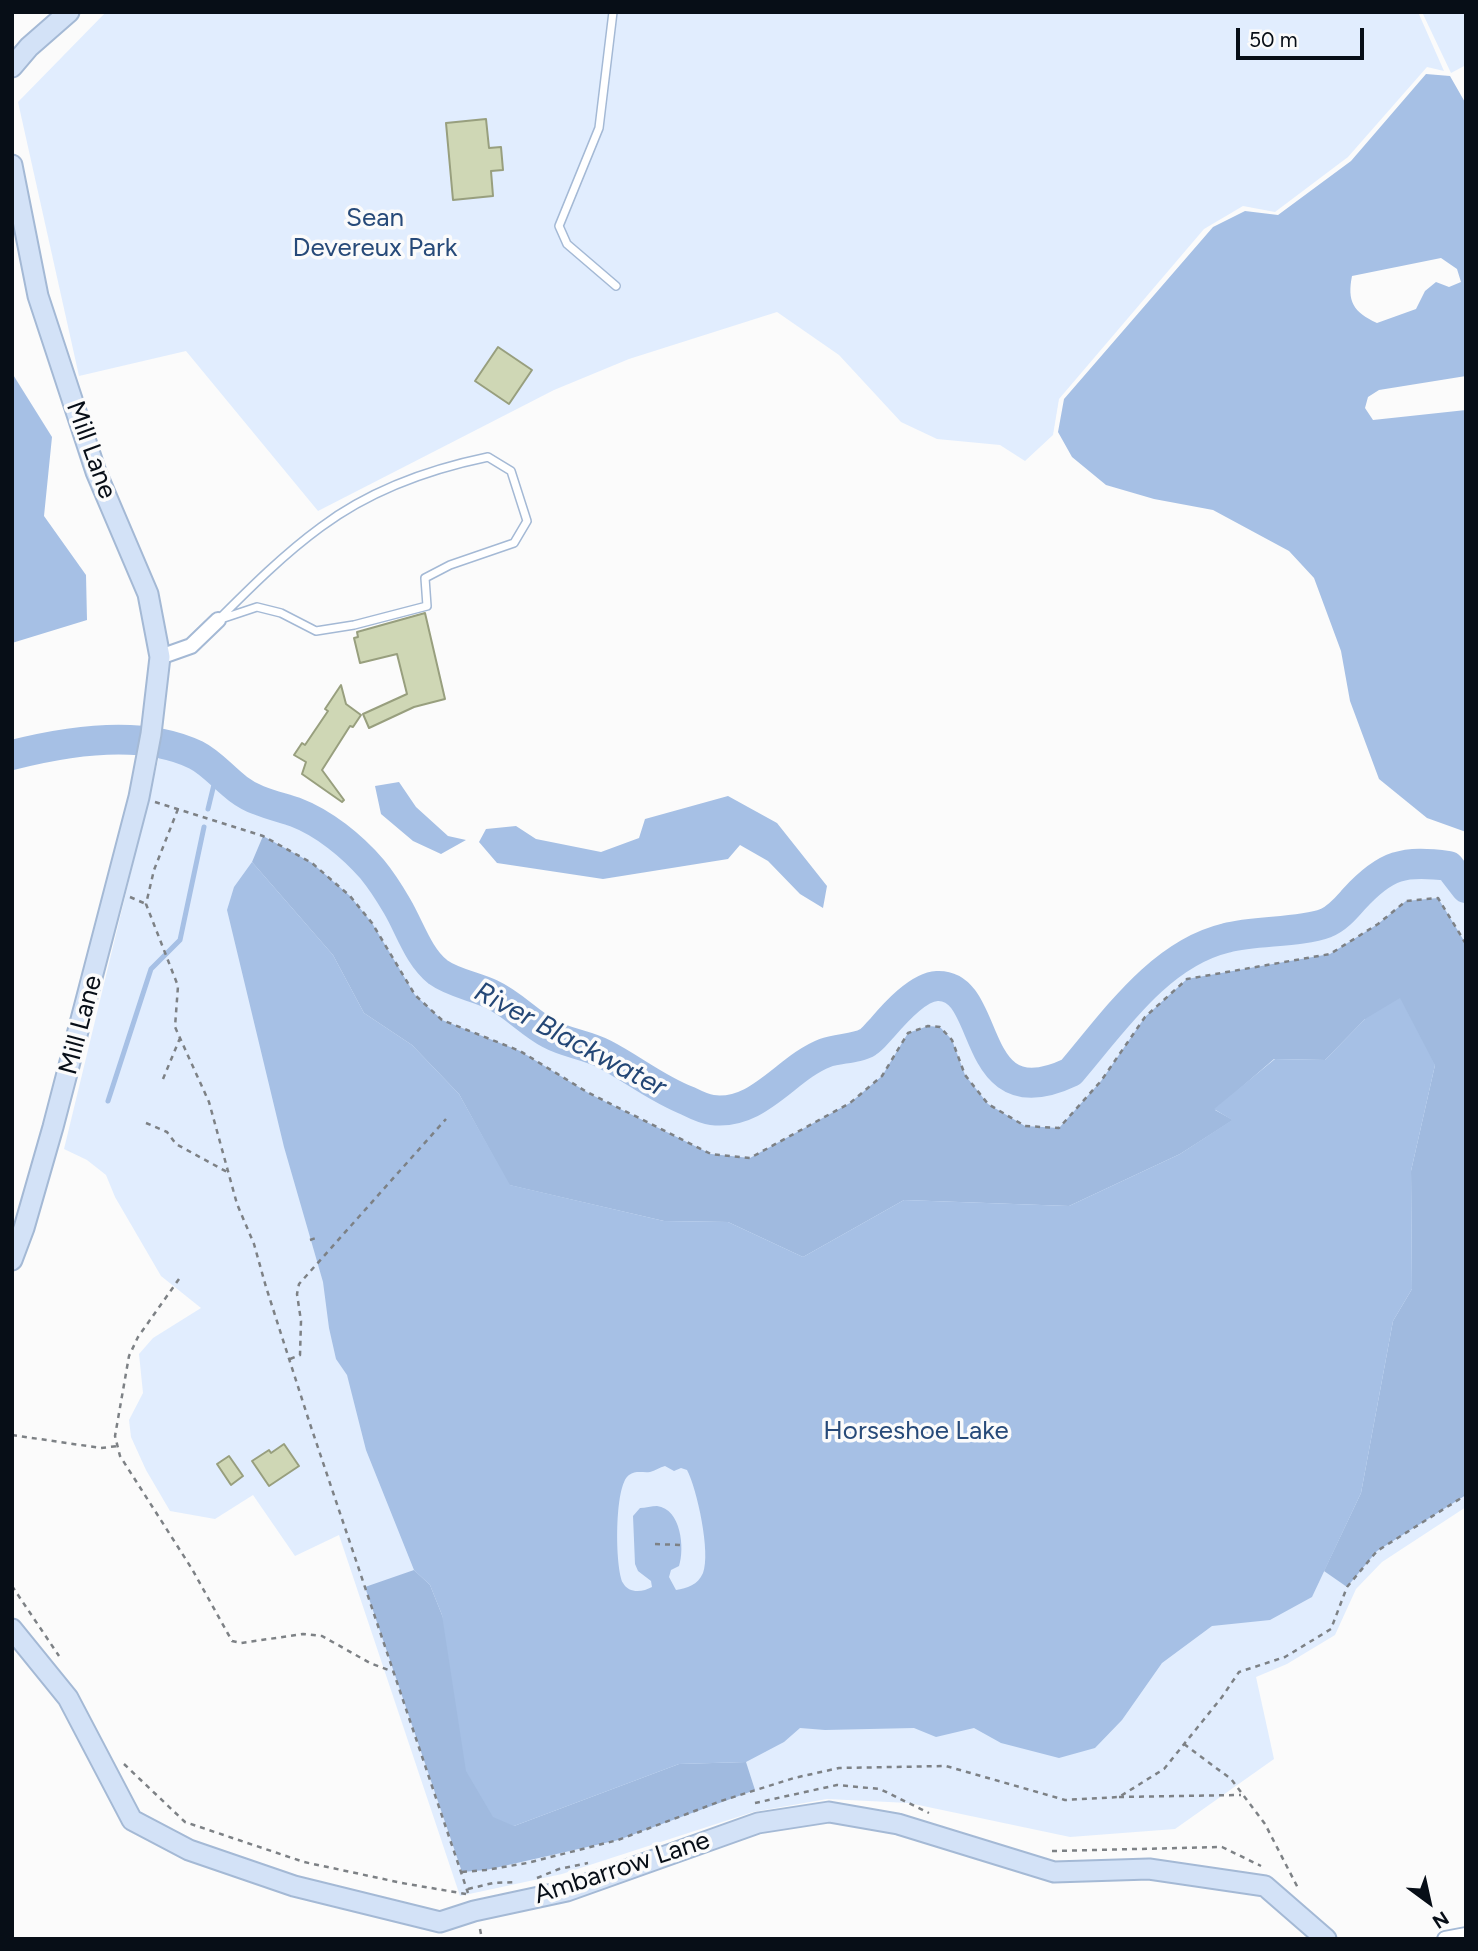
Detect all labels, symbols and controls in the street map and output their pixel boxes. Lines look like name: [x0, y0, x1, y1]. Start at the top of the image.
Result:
scale bar: [1240, 14, 1368, 58]
text: 50 m: [1249, 27, 1298, 52]
park label: Sean Devereux Park: [293, 202, 457, 264]
street label: Mill Lane: [59, 397, 123, 503]
street label: Mill Lane: [53, 972, 109, 1078]
water label: River Blackwater: [468, 975, 672, 1105]
park label: Horseshoe Lake: [823, 1415, 1009, 1447]
street label: Ambarrow Lane: [530, 1825, 714, 1911]
north arrow: [1394, 1867, 1464, 1937]
text: N: [1428, 1906, 1453, 1934]

